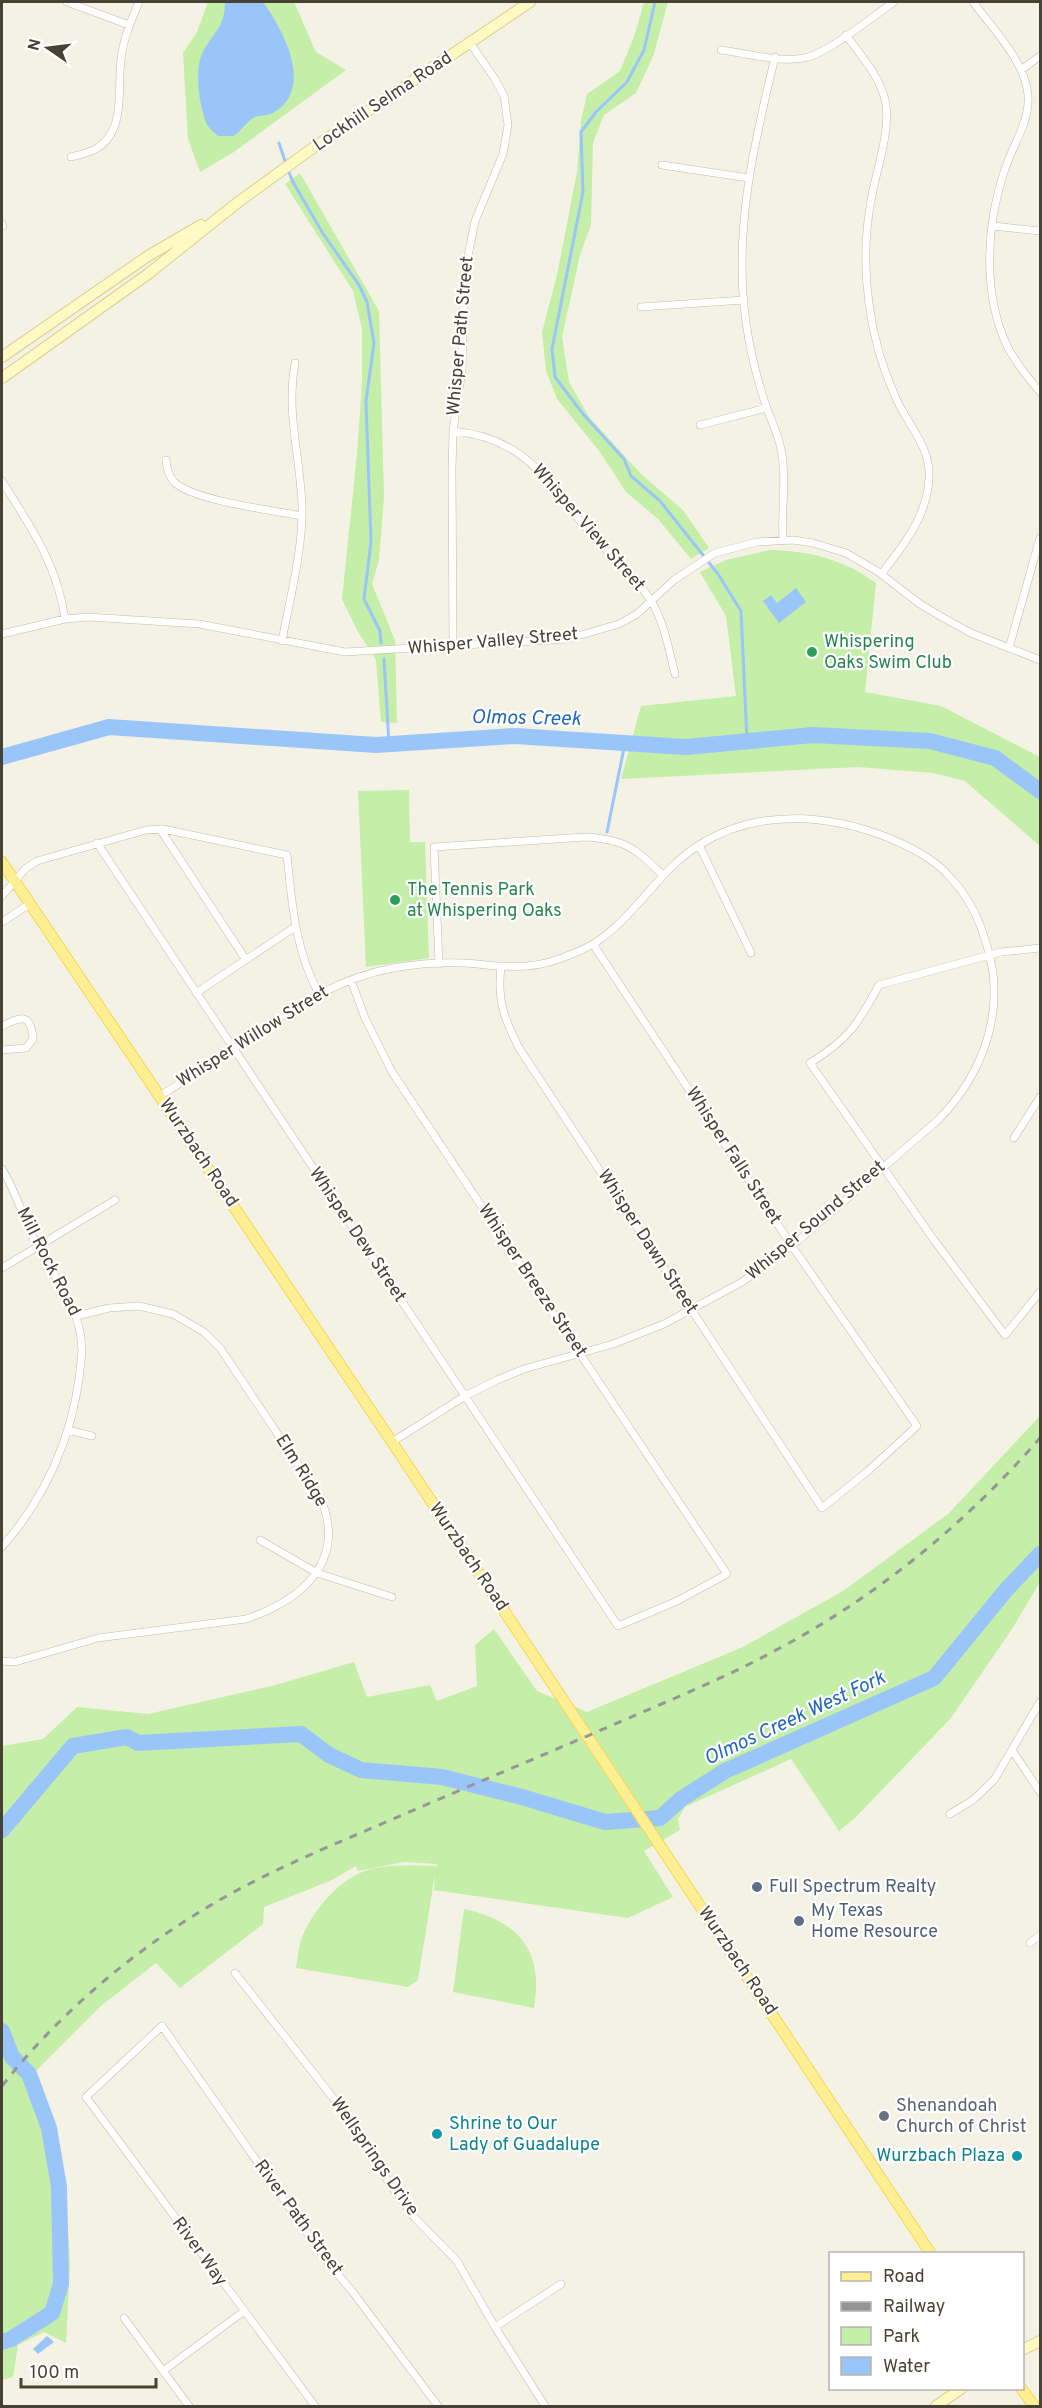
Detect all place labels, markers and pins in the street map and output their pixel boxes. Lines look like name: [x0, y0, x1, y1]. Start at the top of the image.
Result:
place label: Whispering Oaks Swim Club: [824, 631, 952, 675]
marker: Whispering Oaks Swim Club: [805, 645, 819, 659]
place label: The Tennis Park at Whispering Oaks: [407, 879, 562, 923]
marker: The Tennis Park at Whispering Oaks: [388, 893, 402, 907]
place label: Full Spectrum Realty: [769, 1876, 936, 1899]
marker: Full Spectrum Realty: [750, 1880, 764, 1894]
place label: My Texas Home Resource: [811, 1900, 938, 1944]
marker: My Texas Home Resource: [792, 1914, 806, 1928]
place label: Shenandoah Church of Christ: [896, 2095, 1027, 2139]
marker: Shenandoah Church of Christ: [877, 2109, 891, 2123]
place label: Shrine to Our Lady of Guadalupe: [449, 2113, 600, 2157]
marker: Shrine to Our Lady of Guadalupe: [430, 2127, 444, 2141]
place label: Wurzbach Plaza: [876, 2145, 1005, 2168]
marker: Wurzbach Plaza: [1010, 2149, 1024, 2163]

